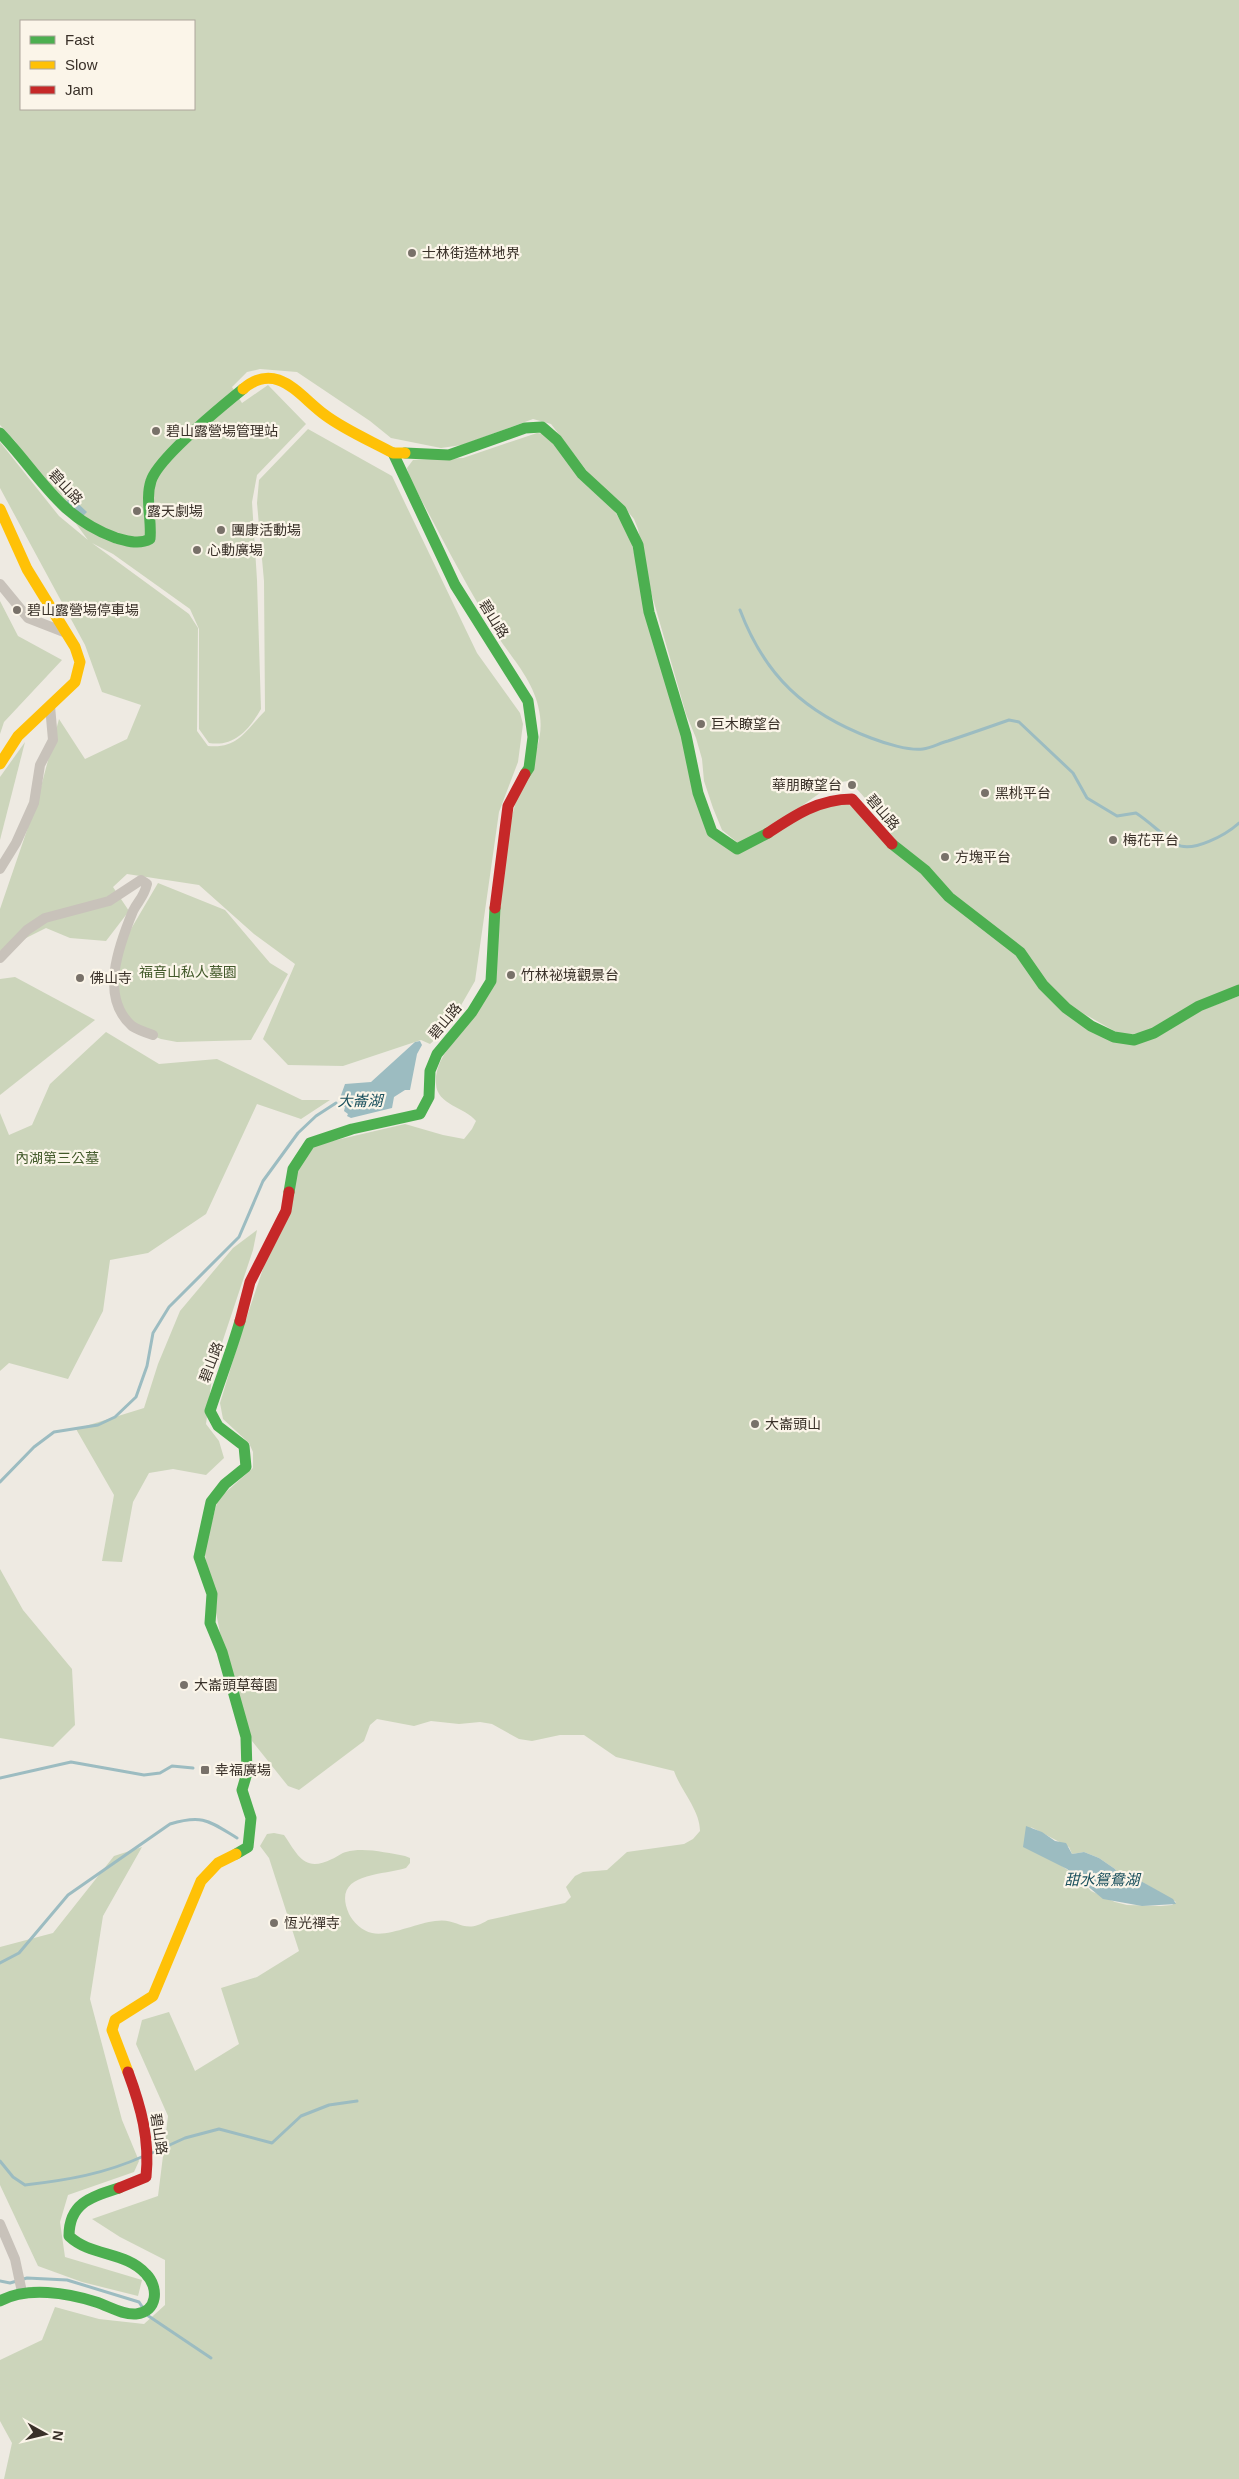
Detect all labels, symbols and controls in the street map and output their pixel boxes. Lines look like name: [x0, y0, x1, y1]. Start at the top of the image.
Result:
legend: [20, 20, 195, 110]
text: Fast: [65, 31, 95, 48]
text: Slow: [65, 56, 98, 73]
text: Jam: [65, 81, 93, 98]
place label: 士林街造林地界: [422, 245, 520, 261]
marker: 士林街造林地界: [406, 247, 418, 259]
place label: 碧山露營場管理站: [166, 423, 278, 439]
marker: 碧山露營場管理站: [150, 425, 162, 437]
street label: 碧山路: [46, 466, 86, 508]
place label: 露天劇場: [147, 503, 203, 519]
marker: 露天劇場: [131, 505, 143, 517]
place label: 團康活動場: [231, 522, 301, 538]
marker: 團康活動場: [215, 524, 227, 536]
place label: 心動廣場: [207, 542, 263, 558]
marker: 心動廣場: [191, 544, 203, 556]
street label: 碧山路: [476, 597, 512, 641]
place label: 碧山露營場停車場: [27, 602, 139, 618]
marker: 碧山露營場停車場: [11, 604, 23, 616]
place label: 巨木瞭望台: [711, 716, 781, 732]
marker: 巨木瞭望台: [695, 718, 707, 730]
place label: 華朋瞭望台: [772, 777, 842, 793]
marker: 華朋瞭望台: [846, 779, 858, 791]
place label: 黑桃平台: [995, 785, 1051, 801]
marker: 黑桃平台: [979, 787, 991, 799]
street label: 碧山路: [863, 791, 903, 833]
place label: 梅花平台: [1123, 832, 1179, 848]
marker: 梅花平台: [1107, 834, 1119, 846]
place label: 方塊平台: [955, 849, 1011, 865]
marker: 方塊平台: [939, 851, 951, 863]
park label: 福音山私人墓園: [139, 964, 237, 980]
place label: 竹林祕境觀景台: [521, 967, 619, 983]
marker: 竹林祕境觀景台: [505, 969, 517, 981]
place label: 佛山寺: [90, 970, 132, 986]
marker: 佛山寺: [74, 972, 86, 984]
street label: 碧山路: [425, 1000, 465, 1042]
water label: 大崙湖: [337, 1092, 384, 1109]
park label: 內湖第三公墓: [15, 1150, 99, 1166]
street label: 碧山路: [196, 1340, 226, 1384]
place label: 大崙頭山: [765, 1416, 821, 1432]
marker: 大崙頭山: [749, 1418, 761, 1430]
place label: 大崙頭草莓園: [194, 1677, 278, 1693]
marker: 大崙頭草莓園: [178, 1679, 190, 1691]
place label: 幸福廣場: [215, 1762, 271, 1778]
marker: 幸福廣場: [199, 1764, 211, 1776]
water label: 甜水鴛鴦湖: [1064, 1871, 1141, 1888]
place label: 恆光禪寺: [284, 1915, 340, 1931]
marker: 恆光禪寺: [268, 1917, 280, 1929]
street label: 碧山路: [148, 2112, 170, 2156]
north arrow: [20, 2409, 70, 2459]
text: N: [49, 2430, 67, 2442]

